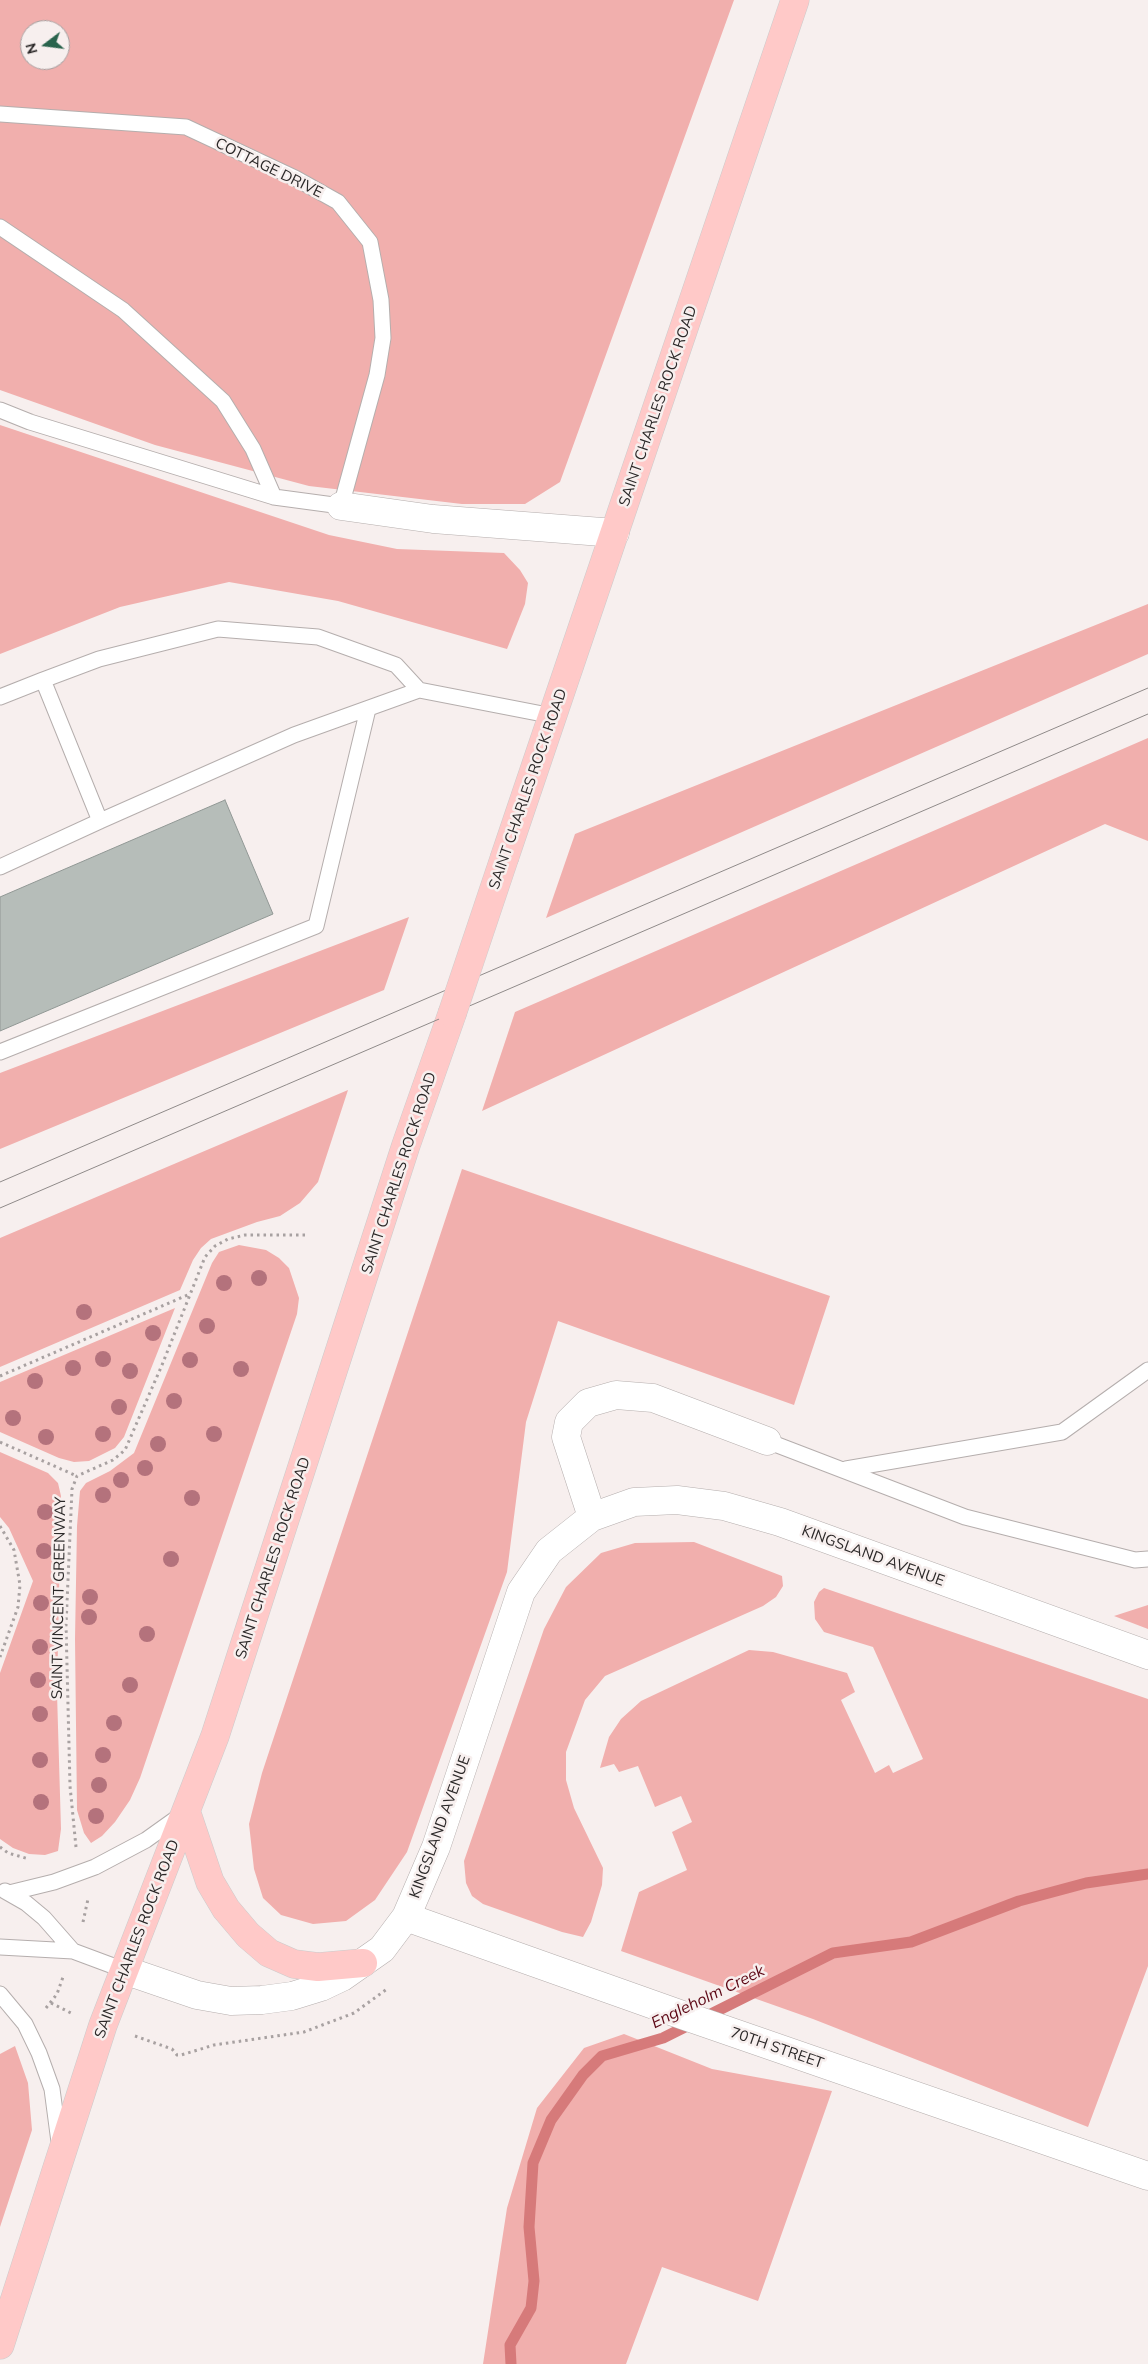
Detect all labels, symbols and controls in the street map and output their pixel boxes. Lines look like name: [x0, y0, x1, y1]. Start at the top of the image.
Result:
north arrow: [20, 20, 70, 70]
text: N: [21, 41, 42, 56]
street label: COTTAGE DRIVE: [212, 134, 326, 202]
street label: SAINT CHARLES ROCK ROAD: [615, 303, 701, 509]
street label: SAINT CHARLES ROCK ROAD: [485, 686, 571, 892]
street label: SAINT CHARLES ROCK ROAD: [358, 1070, 440, 1276]
street label: SAINT CHARLES ROCK ROAD: [232, 1455, 314, 1661]
street label: SAINT VINCENT GREENWAY: [48, 1497, 70, 1699]
street label: KINGSLAND AVENUE: [799, 1522, 947, 1590]
street label: KINGSLAND AVENUE: [406, 1753, 474, 1901]
street label: SAINT CHARLES ROCK ROAD: [91, 1837, 183, 2041]
water label: Engleholm Creek: [648, 1961, 768, 2033]
street label: 70TH STREET: [728, 2024, 826, 2072]

